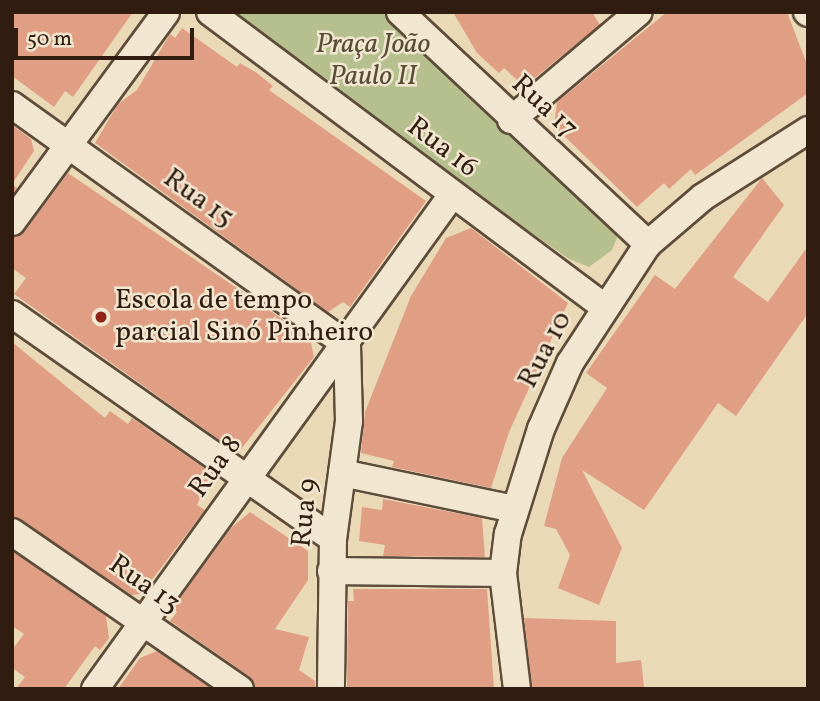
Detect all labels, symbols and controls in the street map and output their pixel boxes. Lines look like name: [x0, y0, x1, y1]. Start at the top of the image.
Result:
scale bar: [18, 14, 198, 58]
text: 50 m: [27, 25, 72, 54]
park label: Praça João Paulo II: [316, 28, 430, 94]
street label: Rua 17: [504, 68, 584, 146]
street label: Rua 16: [400, 111, 484, 185]
street label: Rua 15: [156, 162, 240, 236]
place label: Escola de tempo parcial Sinó Pinheiro: [115, 284, 373, 350]
street label: Rua 10: [512, 306, 580, 394]
marker: Escola de tempo parcial Sinó Pinheiro: [93, 309, 109, 325]
street label: Rua 8: [182, 429, 250, 505]
street label: Rua 9: [286, 477, 326, 549]
street label: Rua 13: [102, 548, 186, 622]

